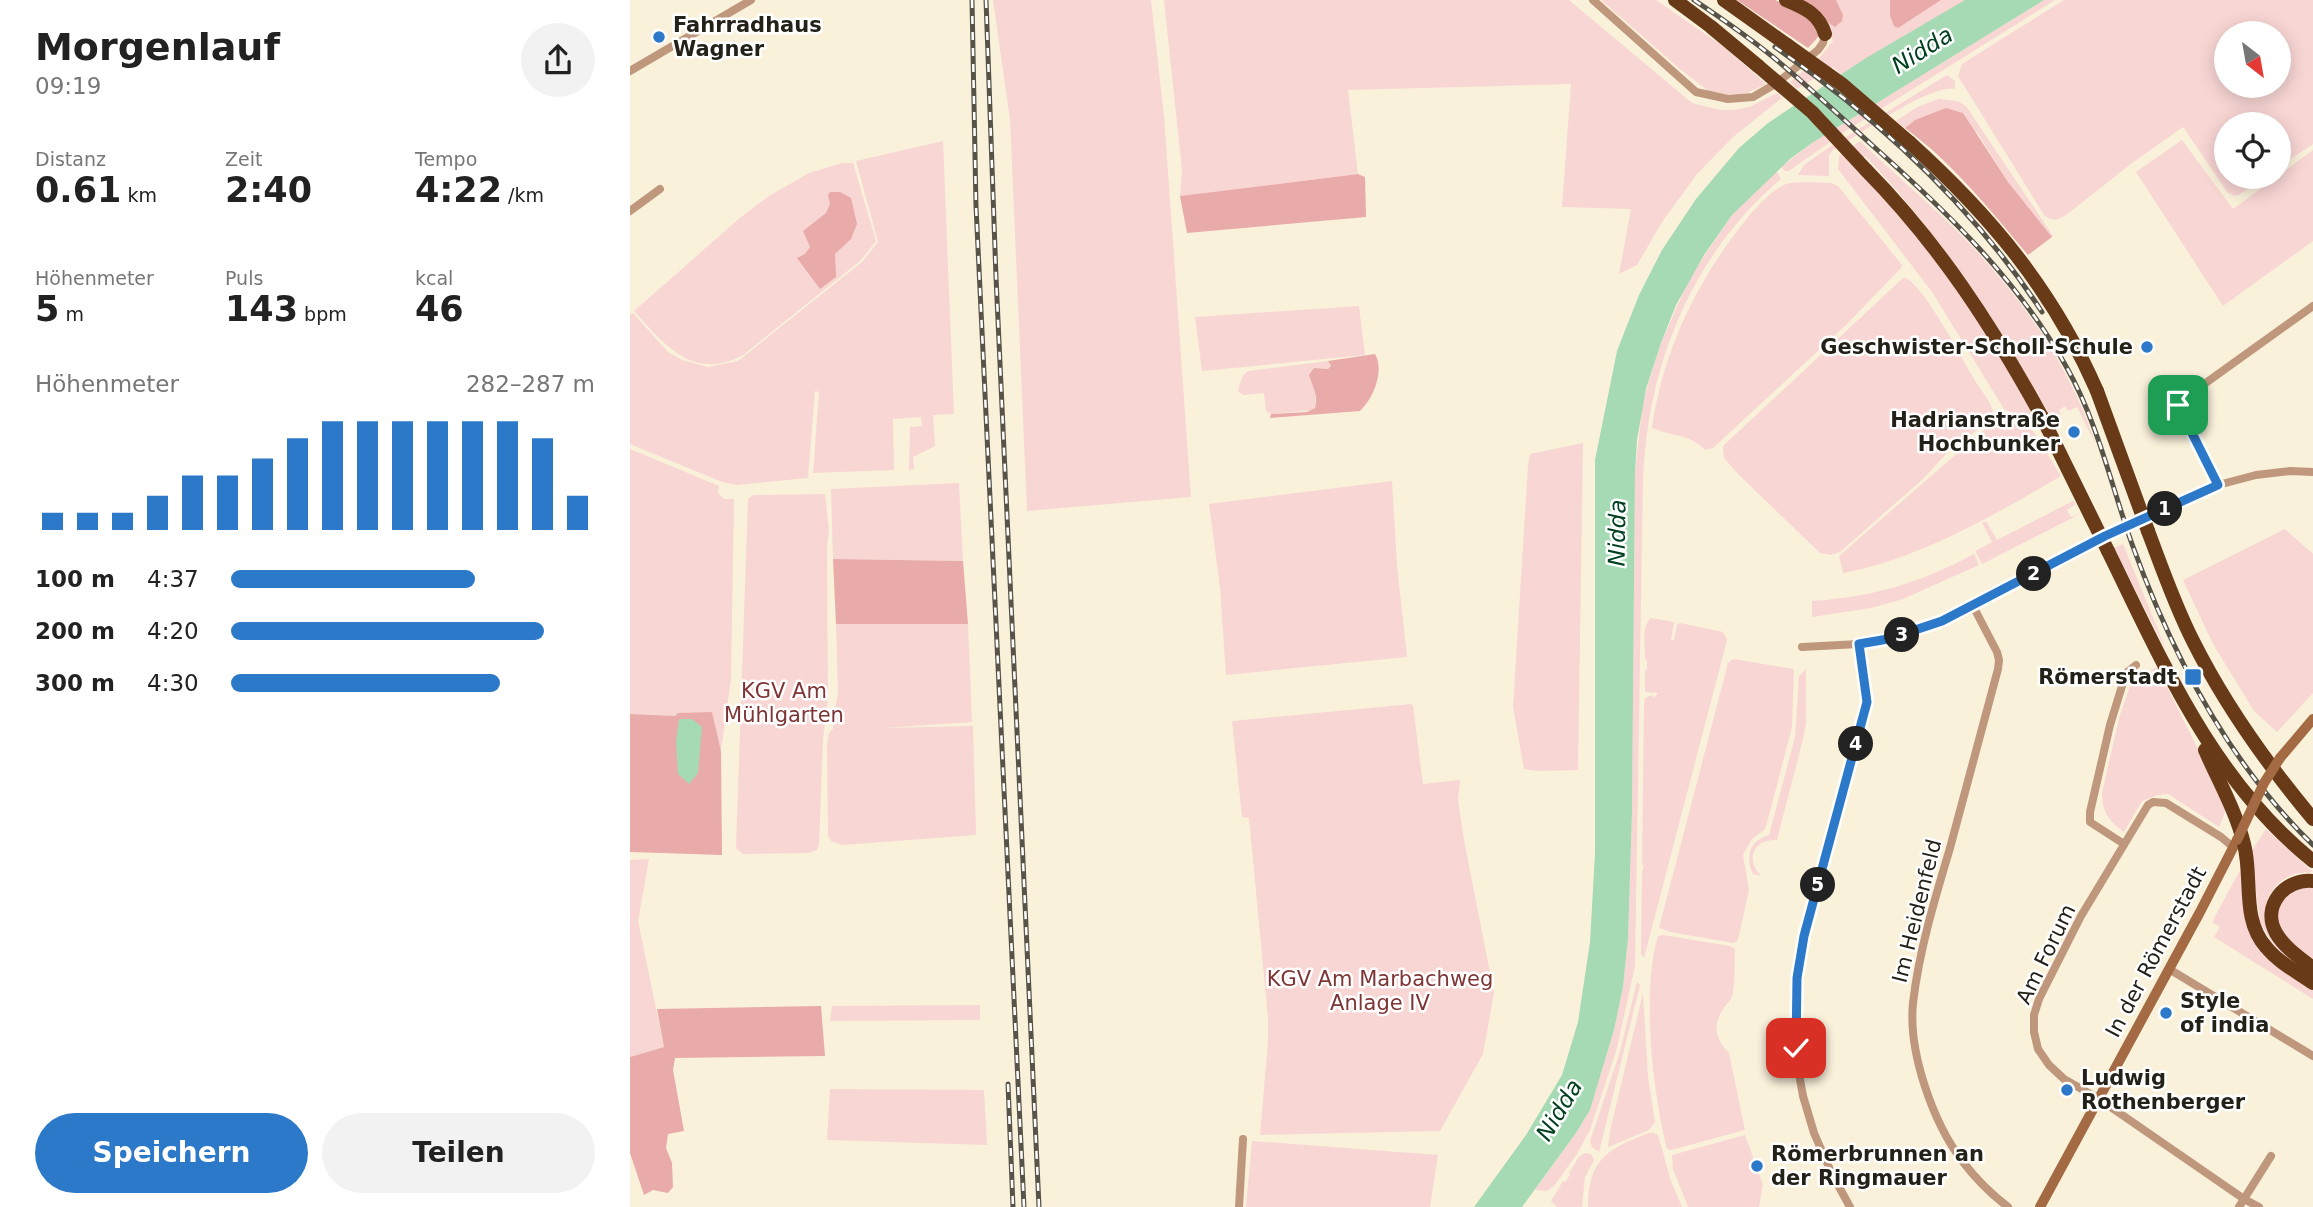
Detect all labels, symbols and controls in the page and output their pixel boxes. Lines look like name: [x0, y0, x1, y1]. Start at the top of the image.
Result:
place label: Fahrradhaus Wagner: [673, 13, 822, 61]
water label: Nidda: [1887, 21, 1957, 79]
north arrow: [2214, 21, 2291, 98]
map controls: [2214, 21, 2291, 189]
button: share: [521, 23, 595, 97]
text: Morgenlauf: [35, 25, 280, 69]
marker: Fahrradhaus Wagner: [651, 29, 667, 45]
text: 09:19: [35, 73, 101, 99]
button: locate: [2214, 112, 2291, 189]
text: Distanz: [35, 148, 106, 170]
text: Zeit: [225, 148, 262, 170]
text: Tempo: [415, 148, 477, 170]
text: 0.61: [35, 170, 121, 210]
text: 2:40: [225, 170, 312, 210]
text: 4:22: [415, 170, 502, 210]
text: km: [121, 184, 157, 206]
text: /km: [502, 184, 544, 206]
text: Höhenmeter: [35, 267, 154, 289]
text: Puls: [225, 267, 263, 289]
text: kcal: [415, 267, 453, 289]
text: 5: [35, 289, 59, 329]
text: 143: [225, 289, 298, 329]
text: 46: [415, 289, 464, 329]
text: m: [59, 303, 84, 325]
text: bpm: [298, 303, 347, 325]
place label: Geschwister-Scholl-Schule: [1820, 335, 2133, 359]
marker: Geschwister-Scholl-Schule: [2139, 339, 2155, 355]
text: Höhenmeter: [35, 371, 179, 397]
text: 282–287 m: [466, 371, 595, 397]
pin: [2148, 375, 2208, 435]
icon: arrive: [2159, 386, 2197, 424]
place label: Hadrianstraße Hochbunker: [1890, 408, 2061, 456]
marker: Hadrianstraße Hochbunker: [2066, 424, 2082, 440]
pin: 1: [2148, 491, 2182, 526]
text: 1: [2158, 497, 2171, 519]
water label: Nidda: [1603, 499, 1631, 567]
pin: 2: [2016, 556, 2052, 592]
text: 2: [2027, 562, 2040, 584]
text: 100 m: [35, 566, 115, 592]
text: 4:37: [147, 566, 199, 592]
text: 200 m: [35, 618, 115, 644]
text: 4:20: [147, 618, 199, 644]
pin: 3: [1884, 618, 1920, 652]
text: 3: [1895, 623, 1908, 645]
place label: Römerstadt: [2038, 665, 2177, 689]
marker: Römerstadt: [2183, 667, 2203, 687]
text: 300 m: [35, 670, 115, 696]
text: 4:30: [147, 670, 199, 696]
park label: KGV Am Mühlgarten: [724, 679, 844, 727]
pin: 4: [1838, 726, 1874, 762]
text: 4: [1849, 732, 1862, 754]
street label: Im Heidenfeld: [1888, 837, 1946, 985]
street label: In der Römerstadt: [2101, 863, 2211, 1041]
pin: 5: [1800, 868, 1836, 903]
text: 5: [1811, 873, 1824, 895]
street label: Am Forum: [2012, 900, 2080, 1008]
park label: KGV Am Marbachweg Anlage IV: [1267, 967, 1493, 1015]
place label: Style of india: [2180, 989, 2269, 1037]
marker: Style of india: [2158, 1005, 2174, 1021]
pin: [1766, 1018, 1826, 1078]
icon: check: [1777, 1029, 1815, 1067]
place label: Ludwig Rothenberger: [2081, 1066, 2246, 1114]
water label: Nidda: [1531, 1075, 1587, 1145]
marker: Ludwig Rothenberger: [2059, 1082, 2075, 1098]
button: Speichern: [35, 1113, 308, 1193]
button: Teilen: [322, 1113, 595, 1193]
place label: Römerbrunnen an der Ringmauer: [1771, 1142, 1984, 1190]
marker: Römerbrunnen an der Ringmauer: [1749, 1158, 1765, 1174]

